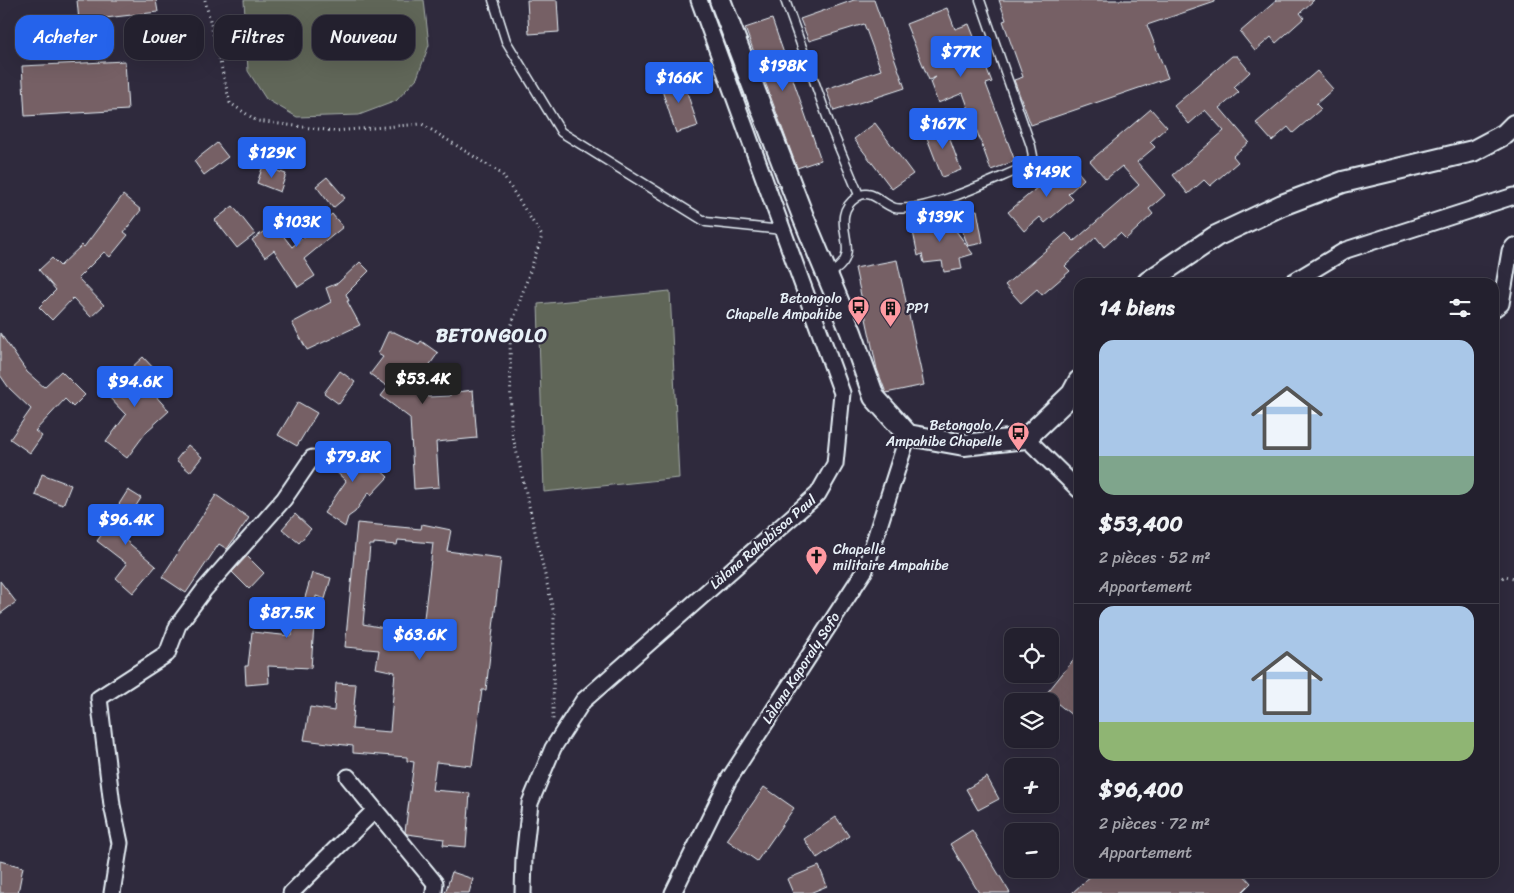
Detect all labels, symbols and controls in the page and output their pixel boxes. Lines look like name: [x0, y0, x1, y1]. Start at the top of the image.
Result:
chip: Acheter: [15, 15, 114, 60]
chip: Louer: [124, 15, 204, 60]
chip: Filtres: [214, 15, 302, 60]
chip: Nouveau: [312, 15, 415, 60]
pin: $77K: [931, 36, 991, 78]
text: $77K: [942, 37, 980, 66]
pin: $198K: [748, 49, 818, 92]
text: $198K: [760, 51, 806, 80]
pin: $166K: [644, 62, 714, 104]
text: $166K: [656, 63, 702, 92]
pin: $167K: [908, 108, 978, 150]
text: $167K: [920, 109, 966, 138]
pin: $129K: [237, 136, 307, 179]
text: $129K: [249, 138, 295, 167]
pin: $149K: [1012, 156, 1082, 198]
text: $149K: [1023, 157, 1071, 186]
pin: $139K: [905, 200, 975, 243]
text: $139K: [917, 202, 963, 231]
pin: $103K: [262, 206, 332, 248]
text: $103K: [274, 207, 320, 236]
place label: Betongolo Chapelle Ampahibe: [726, 286, 842, 327]
text: 14 biens: [1099, 289, 1175, 327]
bus stop icon: Betongolo Chapelle Ampahibe: [846, 294, 870, 325]
icon: filters: [1446, 294, 1474, 322]
building icon: PP1: [878, 296, 902, 327]
place label: PP1: [906, 296, 929, 321]
district label: BETONGOLO: [436, 319, 548, 352]
pin: $53.4K: [382, 362, 464, 405]
text: $53.4K: [396, 364, 450, 393]
pin: $94.6K: [94, 366, 176, 408]
text: $94.6K: [108, 367, 162, 396]
icon: home: [1242, 373, 1332, 463]
place label: Betongolo / Ampahibe Chapelle: [885, 413, 1004, 454]
bus stop icon: Betongolo / Ampahibe Chapelle: [1006, 421, 1030, 452]
pin: $79.8K: [312, 440, 394, 483]
text: $79.8K: [326, 442, 380, 471]
street label: Làlana Rahobisoa Paul: [704, 488, 823, 596]
pin: $96.4K: [85, 504, 167, 546]
text: $96.4K: [99, 505, 153, 534]
text: $53,400: [1099, 505, 1183, 543]
place label: Chapelle militaire Ampahibe: [833, 537, 949, 578]
text: 2 pièces · 52 m²: [1099, 543, 1211, 572]
church icon: Chapelle militaire Ampahibe: [805, 545, 829, 576]
text: Appartement: [1099, 572, 1192, 601]
pin: $87.5K: [246, 596, 328, 639]
text: $87.5K: [260, 598, 314, 627]
street label: Làlana Kaporaly Sofo: [755, 607, 847, 729]
pin: $63.6K: [379, 618, 461, 661]
text: $63.6K: [394, 620, 446, 649]
map controls: [1004, 628, 1059, 878]
button: locate: [1004, 628, 1059, 683]
icon: home: [1242, 638, 1332, 728]
button: layers: [1004, 693, 1059, 748]
button: +: [1004, 758, 1059, 813]
text: $96,400: [1099, 771, 1183, 809]
text: 2 pièces · 72 m²: [1099, 809, 1210, 838]
button: −: [1004, 823, 1059, 878]
text: Appartement: [1099, 838, 1192, 867]

